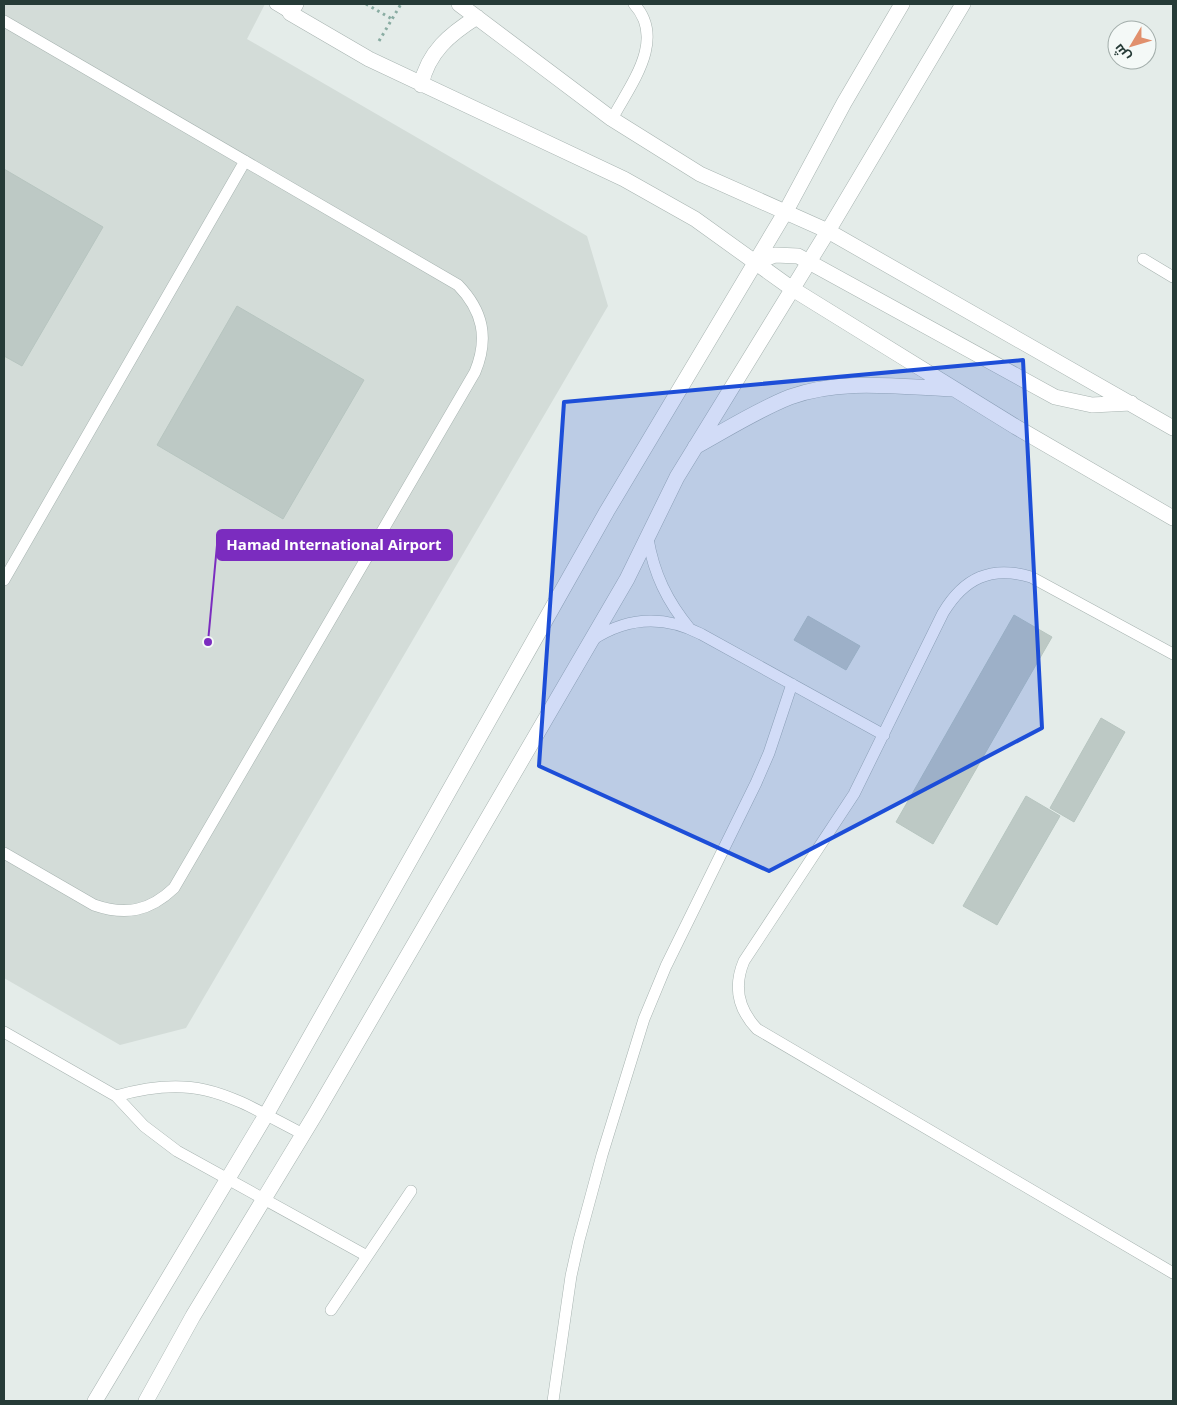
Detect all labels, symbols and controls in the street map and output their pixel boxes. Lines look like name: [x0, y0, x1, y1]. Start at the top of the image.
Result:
north arrow: [1107, 20, 1157, 70]
text: ش: [1108, 40, 1134, 66]
callout: Hamad International Airport: [217, 530, 452, 560]
text: Hamad International Airport: [226, 534, 442, 554]

